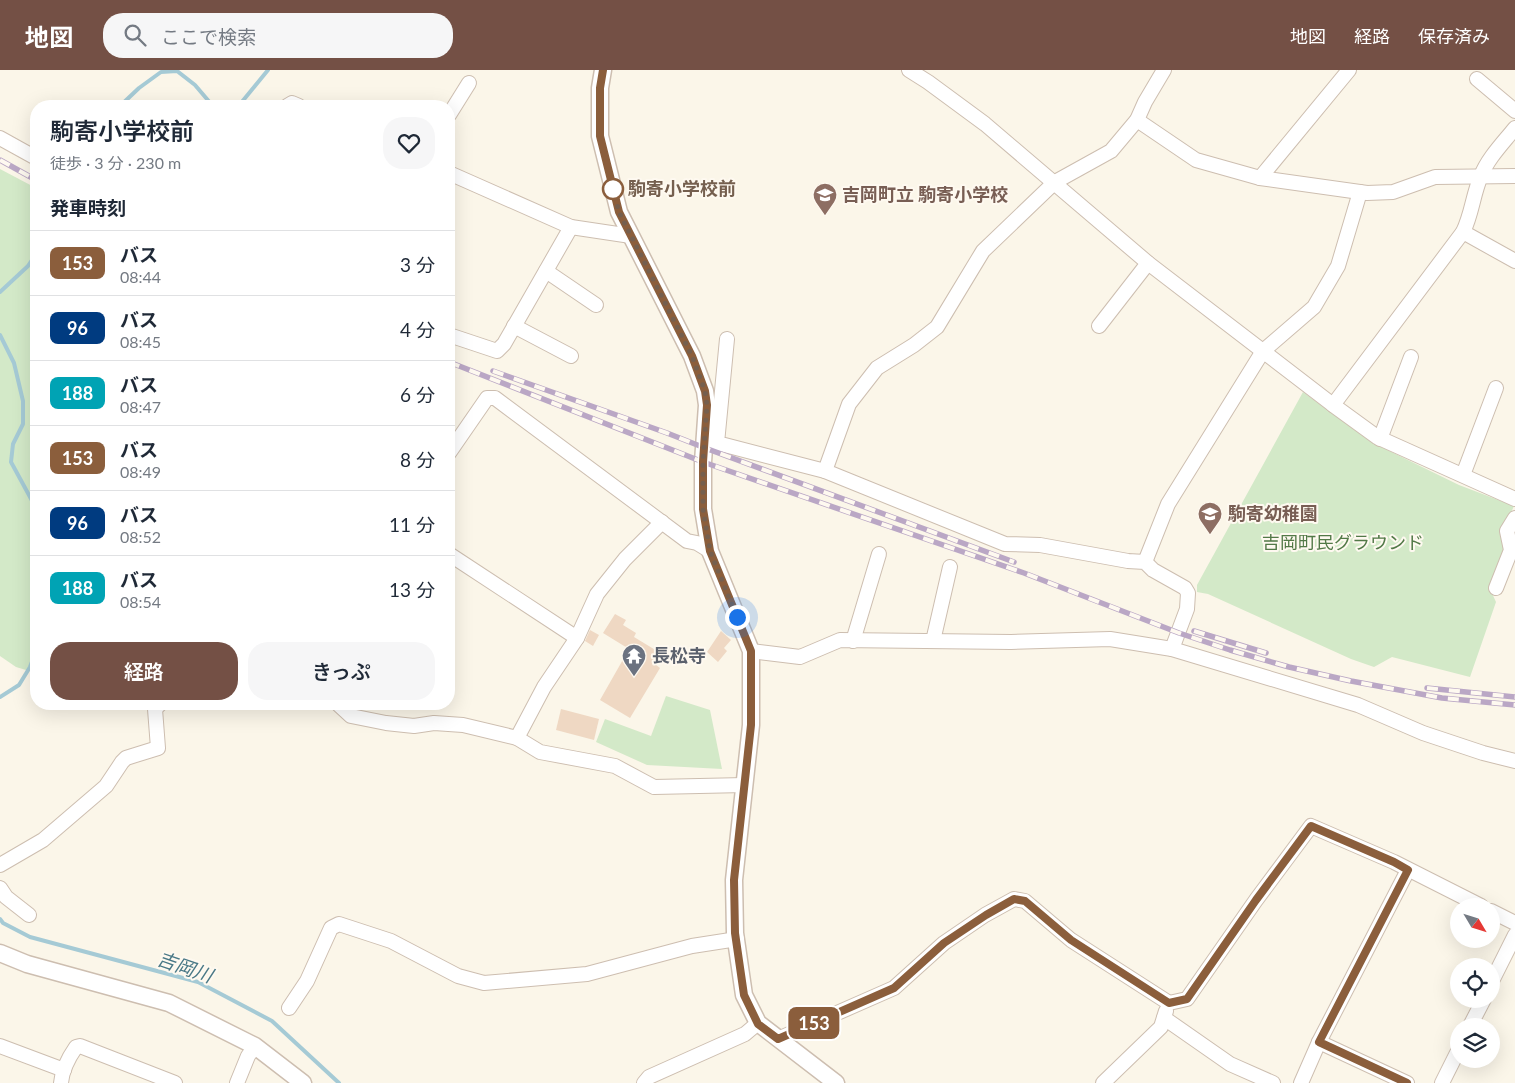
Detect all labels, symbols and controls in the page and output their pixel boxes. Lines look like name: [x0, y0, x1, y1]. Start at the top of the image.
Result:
search box: [103, 13, 453, 58]
icon: search: [121, 21, 149, 49]
text: 地図: [25, 22, 73, 51]
text: ここで検索: [161, 25, 256, 48]
text: 地図: [1290, 25, 1326, 47]
text: 経路: [1354, 25, 1390, 47]
text: 保存済み: [1418, 25, 1490, 47]
text: 駒寄小学校前: [50, 116, 194, 145]
button: heart: [383, 117, 435, 169]
text: 徒歩 · 3 分 · 230 m: [50, 153, 181, 172]
place label: 駒寄小学校前: [628, 177, 736, 199]
marker: 駒寄小学校前: [602, 178, 624, 200]
school or university icon: 吉岡町立 駒寄小学校: [812, 182, 838, 216]
place label: 吉岡町立 駒寄小学校: [842, 183, 1008, 205]
text: 発車時刻: [50, 196, 126, 219]
text: バス: [120, 243, 158, 266]
text: 153: [62, 252, 93, 274]
text: 3 分: [400, 253, 435, 276]
text: 08:44: [120, 267, 161, 286]
text: バス: [120, 308, 158, 331]
text: 96: [67, 317, 88, 339]
text: 4 分: [400, 318, 435, 341]
text: 08:45: [120, 332, 161, 351]
text: バス: [120, 373, 158, 396]
text: 188: [62, 382, 93, 404]
text: 6 分: [400, 383, 435, 406]
text: 08:47: [120, 397, 161, 416]
text: バス: [120, 438, 158, 461]
text: 153: [62, 447, 93, 469]
text: 8 分: [400, 448, 435, 471]
text: 08:49: [120, 462, 161, 481]
school or university icon: 駒寄幼稚園: [1197, 501, 1223, 535]
place label: 駒寄幼稚園: [1228, 502, 1318, 524]
text: バス: [120, 503, 158, 526]
text: 96: [67, 512, 88, 534]
text: 11 分: [389, 513, 435, 536]
text: 08:52: [120, 527, 161, 546]
park label: 吉岡町民グラウンド: [1262, 531, 1424, 553]
text: バス: [120, 568, 158, 591]
text: 188: [62, 577, 93, 599]
text: 13 分: [389, 578, 435, 601]
text: 08:54: [120, 592, 161, 611]
your location: [725, 605, 750, 630]
button: 経路: [50, 642, 238, 700]
button: きっぷ: [248, 642, 435, 700]
temple icon: 長松寺: [621, 643, 647, 677]
place label: 長松寺: [652, 644, 706, 666]
north arrow: [1450, 898, 1500, 948]
map controls: [1450, 898, 1500, 1068]
water label: 吉岡川: [154, 946, 218, 987]
button: locate: [1450, 958, 1500, 1008]
line badge: 153: [785, 1007, 843, 1039]
text: 153: [798, 1012, 830, 1034]
button: layers: [1450, 1018, 1500, 1068]

